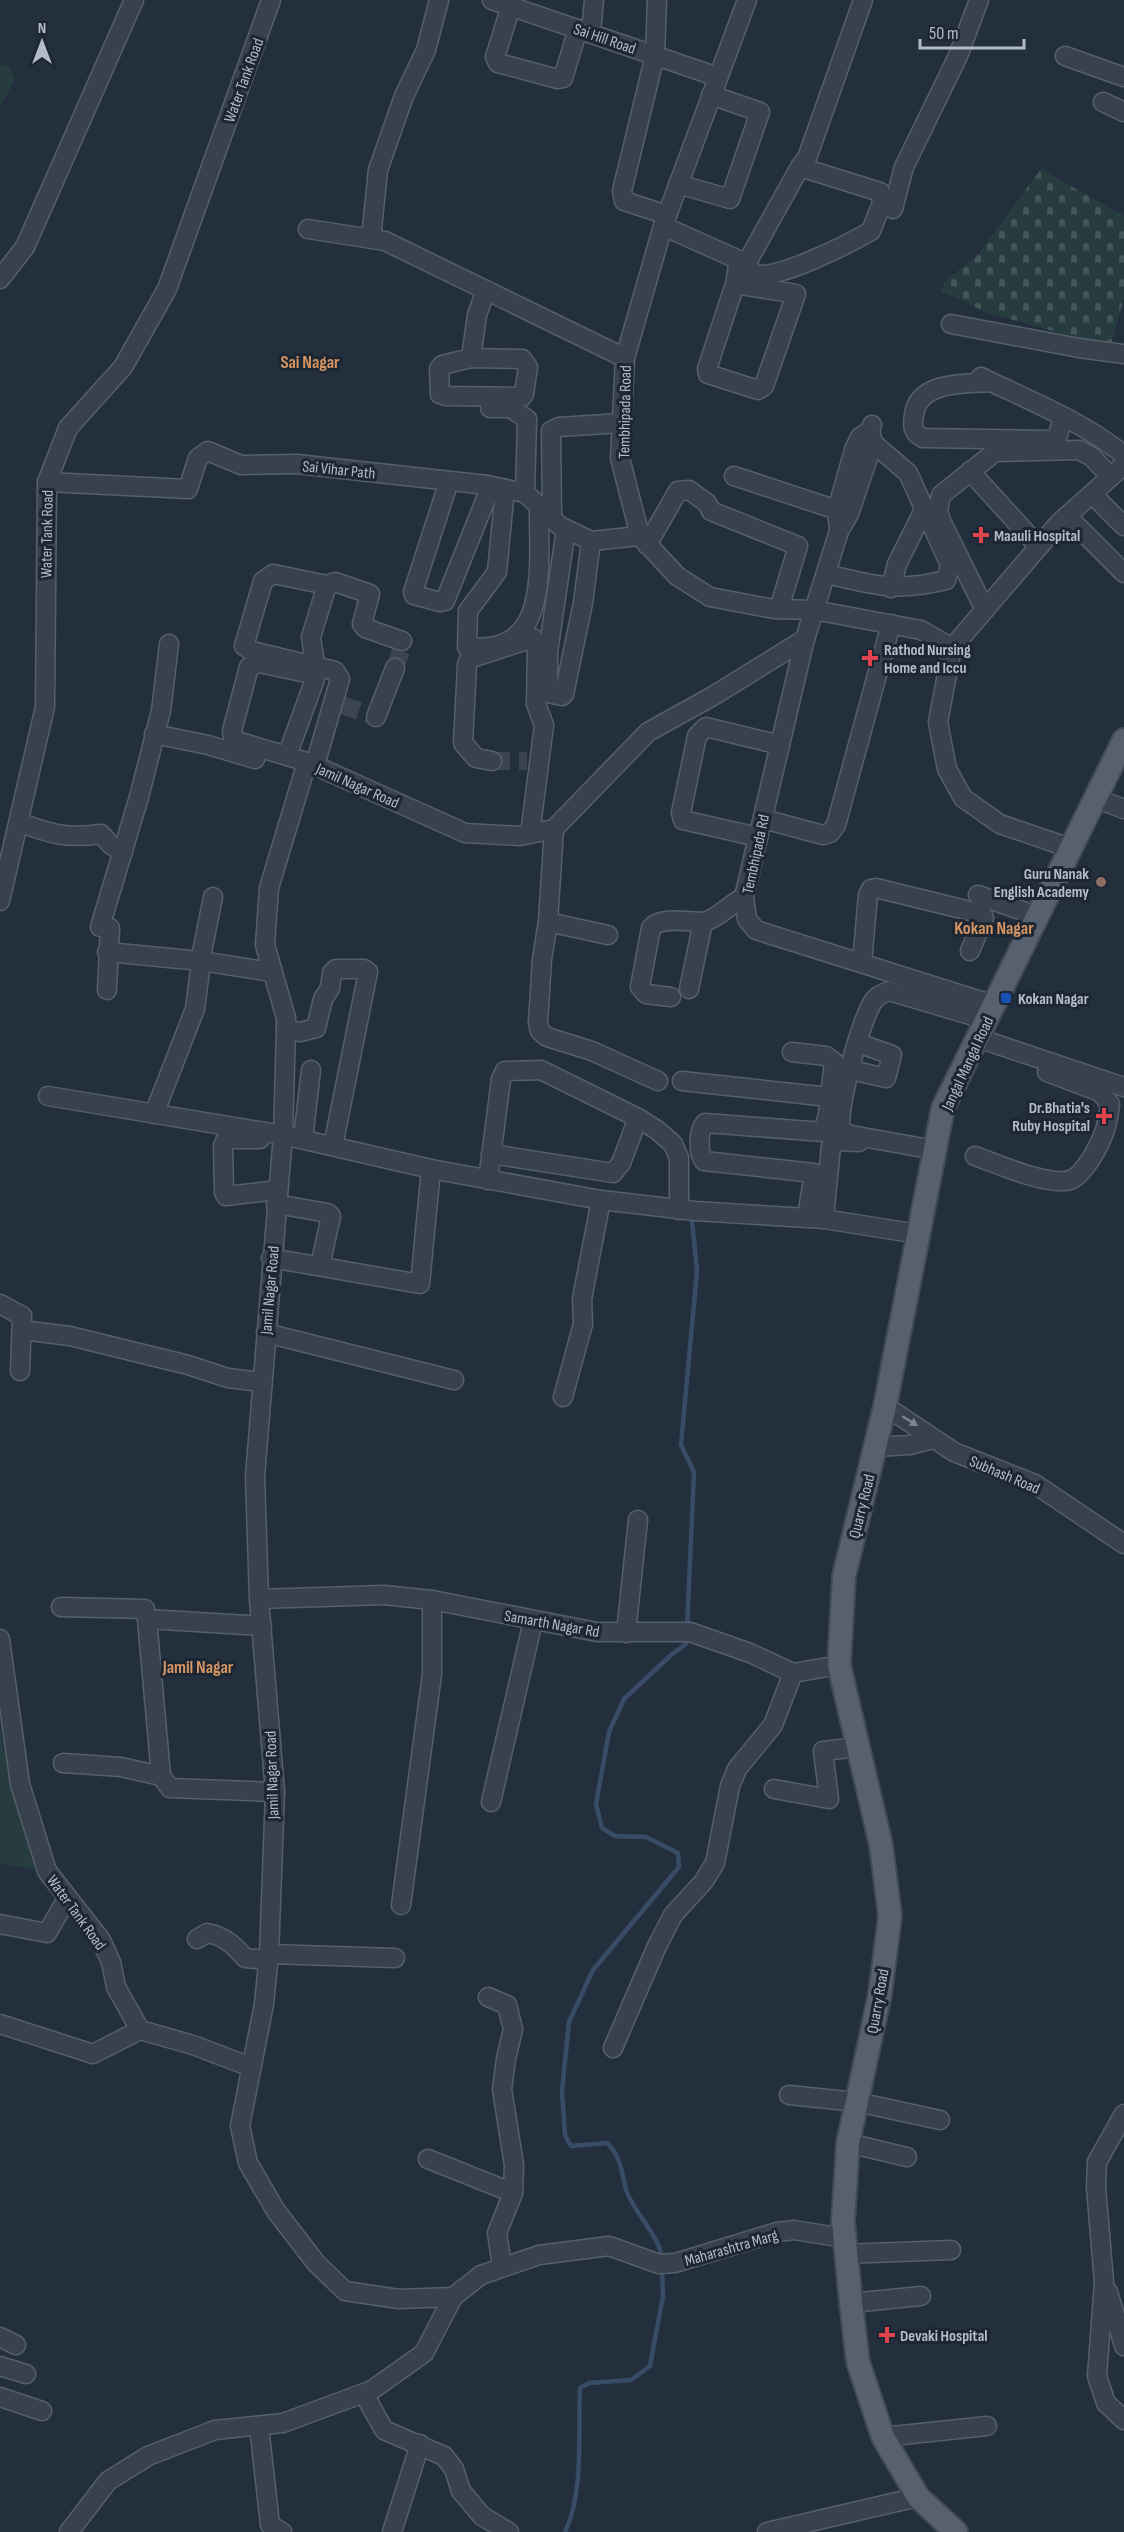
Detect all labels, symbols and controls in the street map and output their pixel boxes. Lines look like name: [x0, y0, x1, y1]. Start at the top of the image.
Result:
north arrow: [12, 12, 72, 72]
scale bar: [920, 12, 1024, 50]
text: N: [38, 19, 46, 38]
street label: Sai Hill Road: [571, 20, 638, 59]
text: 50 m: [929, 23, 959, 44]
street label: Water Tank Road: [220, 36, 268, 125]
district label: Sai Nagar: [280, 352, 340, 373]
street label: Tembhipada Road: [615, 365, 636, 459]
street label: Sai Vihar Path: [301, 457, 376, 484]
street label: Water Tank Road: [37, 490, 58, 578]
marker: Maauli Hospital: [972, 526, 990, 544]
place label: Maauli Hospital: [994, 527, 1080, 546]
place label: Rathod Nursing Home and Iccu: [884, 641, 971, 678]
marker: Rathod Nursing Home and Iccu: [861, 649, 879, 667]
street label: Jamil Nagar Road: [312, 759, 402, 813]
street label: Tembhipada Rd: [739, 813, 774, 896]
place label: Guru Nanak English Academy: [994, 865, 1089, 902]
marker: Guru Nanak English Academy: [1094, 875, 1108, 889]
district label: Kokan Nagar: [954, 918, 1034, 939]
place label: Kokan Nagar: [1018, 990, 1089, 1009]
marker: Kokan Nagar: [999, 991, 1013, 1005]
street label: Jangal Mangal Road: [938, 1014, 998, 1114]
place label: Dr.Bhatia's Ruby Hospital: [1012, 1099, 1090, 1136]
marker: Dr.Bhatia's Ruby Hospital: [1095, 1107, 1113, 1125]
street label: Jamil Nagar Road: [257, 1245, 284, 1336]
one-way arrow: [901, 1416, 918, 1427]
street label: Subhash Road: [966, 1452, 1043, 1499]
street label: Quarry Road: [845, 1472, 880, 1540]
street label: Samarth Nagar Rd: [503, 1607, 601, 1642]
district label: Jamil Nagar: [162, 1657, 234, 1678]
street label: Jamil Nagar Road: [261, 1730, 284, 1821]
street label: Water Tank Road: [42, 1872, 109, 1954]
street label: Quarry Road: [863, 1967, 894, 2035]
street label: Maharashtra Marg: [683, 2226, 780, 2271]
marker: Devaki Hospital: [878, 2326, 896, 2344]
place label: Devaki Hospital: [900, 2327, 987, 2346]

